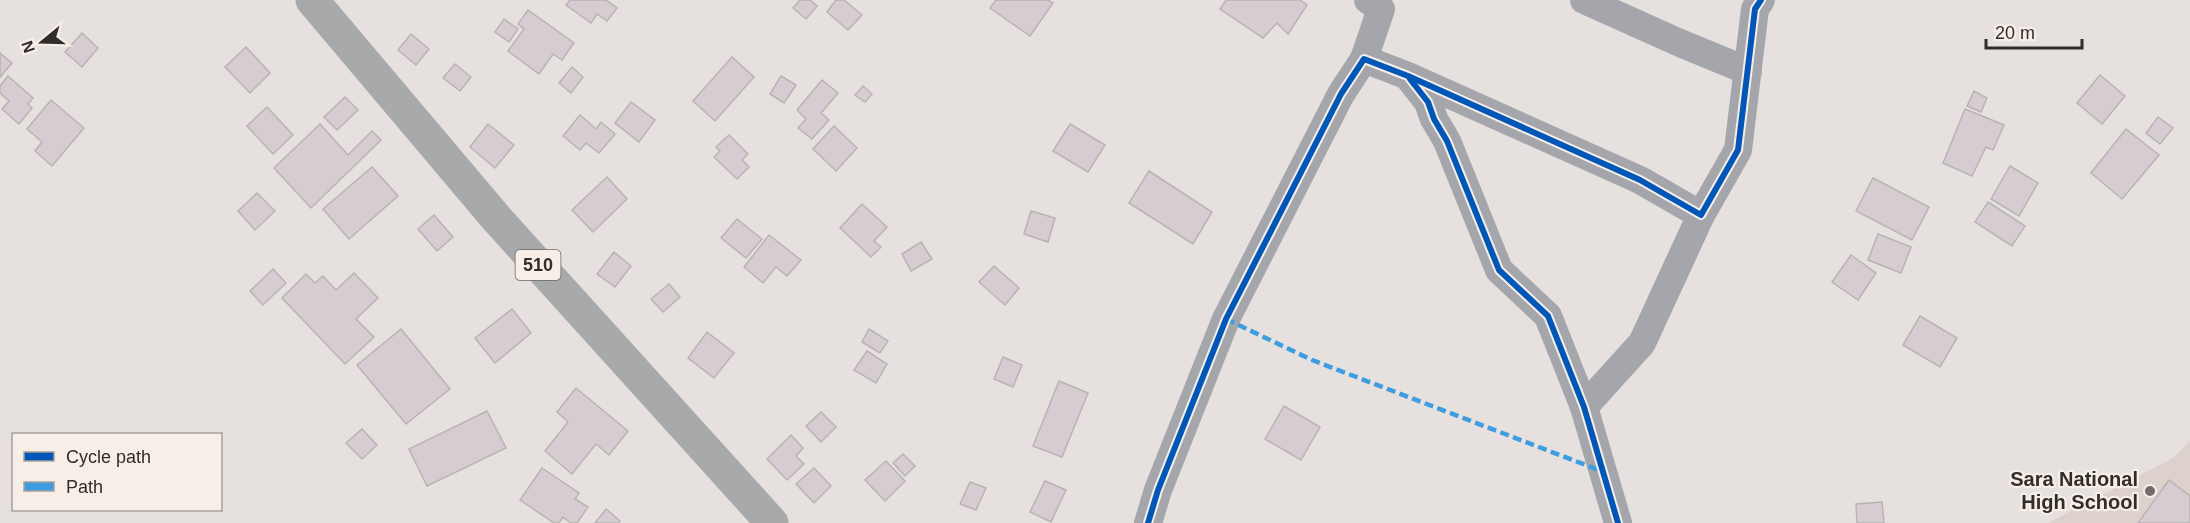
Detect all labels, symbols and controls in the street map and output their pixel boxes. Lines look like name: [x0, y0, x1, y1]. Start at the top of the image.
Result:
north arrow: [12, 12, 72, 72]
scale bar: [1986, 12, 2082, 50]
text: 20 m: [1995, 23, 2035, 43]
text: N: [18, 38, 38, 55]
road number: 510: [516, 250, 560, 280]
legend: [12, 433, 222, 511]
text: Cycle path: [66, 447, 151, 467]
place label: Sara National High School: [2010, 468, 2138, 513]
text: Path: [66, 477, 103, 497]
marker: Sara National High School: [2143, 484, 2157, 498]

